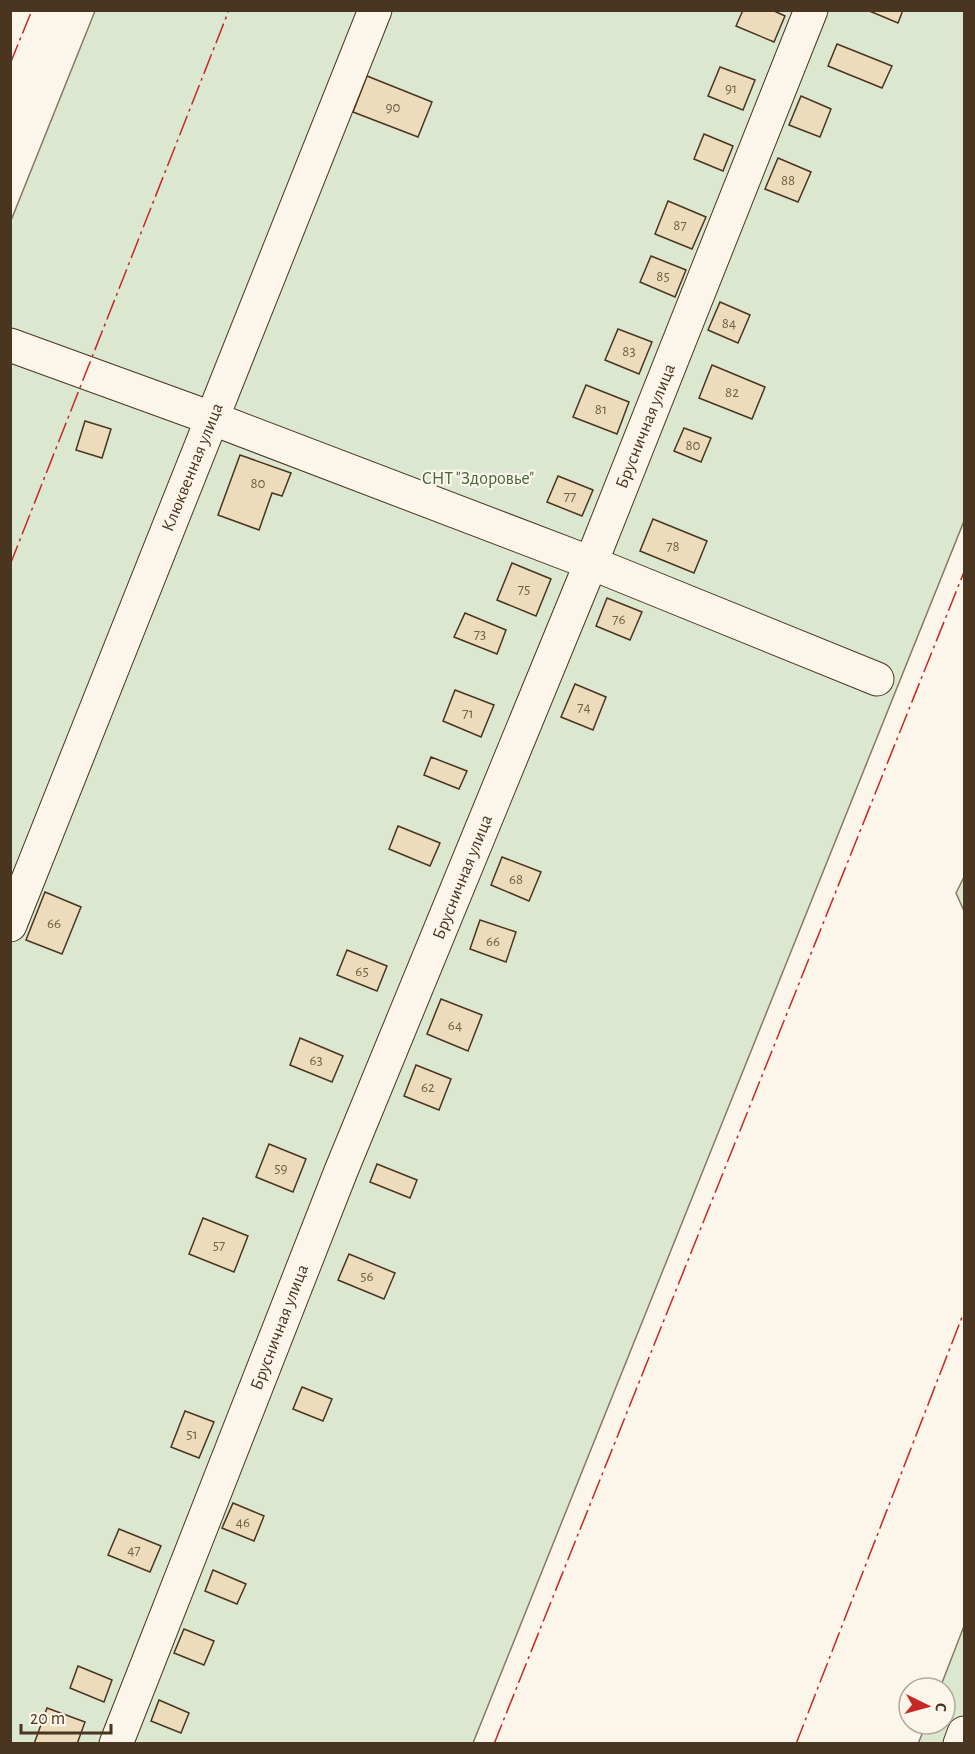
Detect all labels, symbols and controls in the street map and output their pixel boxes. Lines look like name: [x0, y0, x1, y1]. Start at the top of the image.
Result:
house number: 91: [725, 81, 737, 96]
house number: 90: [386, 100, 401, 115]
house number: 88: [781, 173, 795, 188]
house number: 87: [673, 218, 687, 233]
house number: 85: [656, 269, 670, 284]
house number: 84: [722, 316, 736, 331]
house number: 83: [622, 344, 636, 359]
street label: Брусничная улица: [613, 361, 679, 491]
house number: 82: [725, 385, 739, 400]
street label: Клюквенная улица: [159, 401, 227, 534]
house number: 81: [595, 402, 607, 417]
house number: 80: [685, 438, 701, 453]
park label: СНТ "Здоровье": [422, 470, 534, 488]
house number: 80: [250, 476, 266, 491]
house number: 77: [564, 489, 576, 504]
house number: 78: [666, 539, 680, 554]
house number: 75: [518, 582, 530, 597]
house number: 76: [612, 612, 626, 627]
house number: 73: [474, 627, 486, 642]
house number: 74: [577, 700, 591, 715]
house number: 71: [462, 706, 474, 721]
street label: Брусничная улица: [430, 812, 496, 942]
house number: 68: [509, 872, 523, 887]
house number: 66: [47, 916, 61, 931]
house number: 66: [486, 934, 500, 949]
house number: 65: [355, 964, 369, 979]
house number: 64: [448, 1018, 462, 1033]
house number: 63: [309, 1053, 323, 1068]
house number: 62: [421, 1080, 435, 1095]
house number: 59: [274, 1161, 288, 1176]
house number: 57: [213, 1238, 225, 1253]
street label: Брусничная улица: [248, 1262, 312, 1393]
house number: 56: [360, 1269, 374, 1284]
house number: 51: [186, 1427, 198, 1442]
house number: 46: [236, 1515, 250, 1530]
house number: 47: [127, 1543, 141, 1558]
north arrow: [897, 1676, 957, 1736]
scale bar: [21, 1697, 111, 1735]
text: С: [933, 1702, 949, 1712]
text: 20 m: [30, 1710, 65, 1728]

